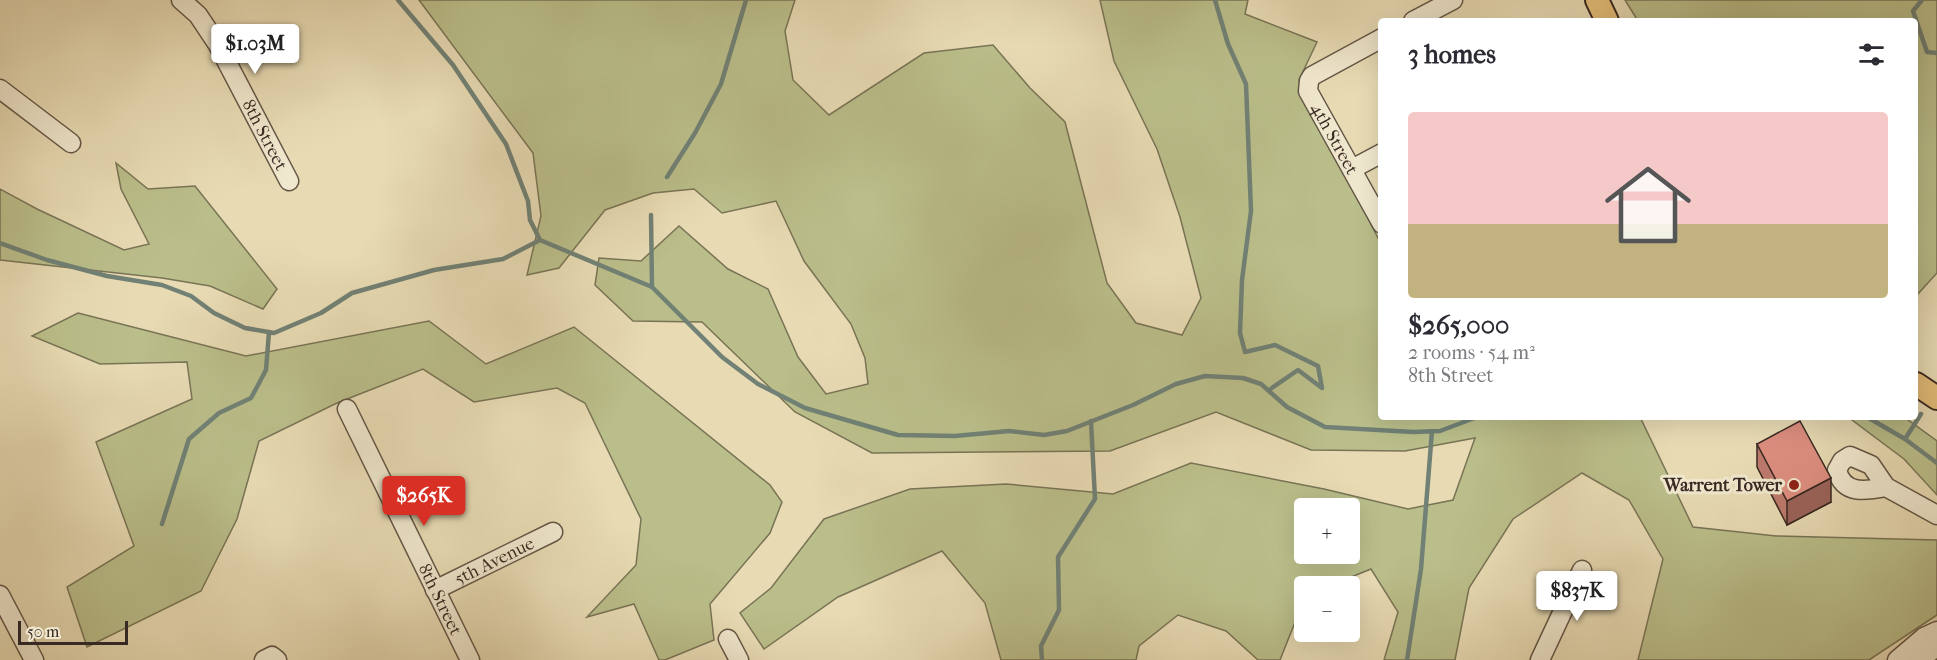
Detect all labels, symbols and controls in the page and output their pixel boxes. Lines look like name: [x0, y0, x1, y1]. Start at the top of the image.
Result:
pin: $1.03M: [206, 24, 304, 75]
text: $1.03M: [225, 32, 285, 55]
icon: filters: [1855, 38, 1888, 71]
text: 3 homes: [1408, 39, 1496, 70]
street label: 8th Street: [237, 96, 292, 175]
street label: 4th Street: [1306, 99, 1363, 179]
icon: home: [1594, 151, 1702, 259]
text: $265,000: [1408, 310, 1509, 341]
text: 2 rooms · 54 m²: [1408, 341, 1535, 364]
text: 8th Street: [1408, 364, 1494, 387]
place label: Warrent Tower: [1663, 475, 1782, 496]
pin: $265K: [382, 476, 466, 527]
marker: Warrent Tower: [1787, 478, 1801, 492]
text: $265K: [396, 484, 452, 507]
map controls: [1294, 498, 1360, 642]
button: +: [1294, 498, 1360, 564]
street label: 5th Avenue: [451, 533, 538, 590]
street label: 8th Street: [413, 560, 466, 639]
pin: $837K: [1535, 571, 1619, 622]
button: −: [1294, 576, 1360, 642]
text: $837K: [1550, 579, 1604, 602]
scale bar: [18, 618, 128, 646]
text: 50 m: [27, 622, 59, 641]

